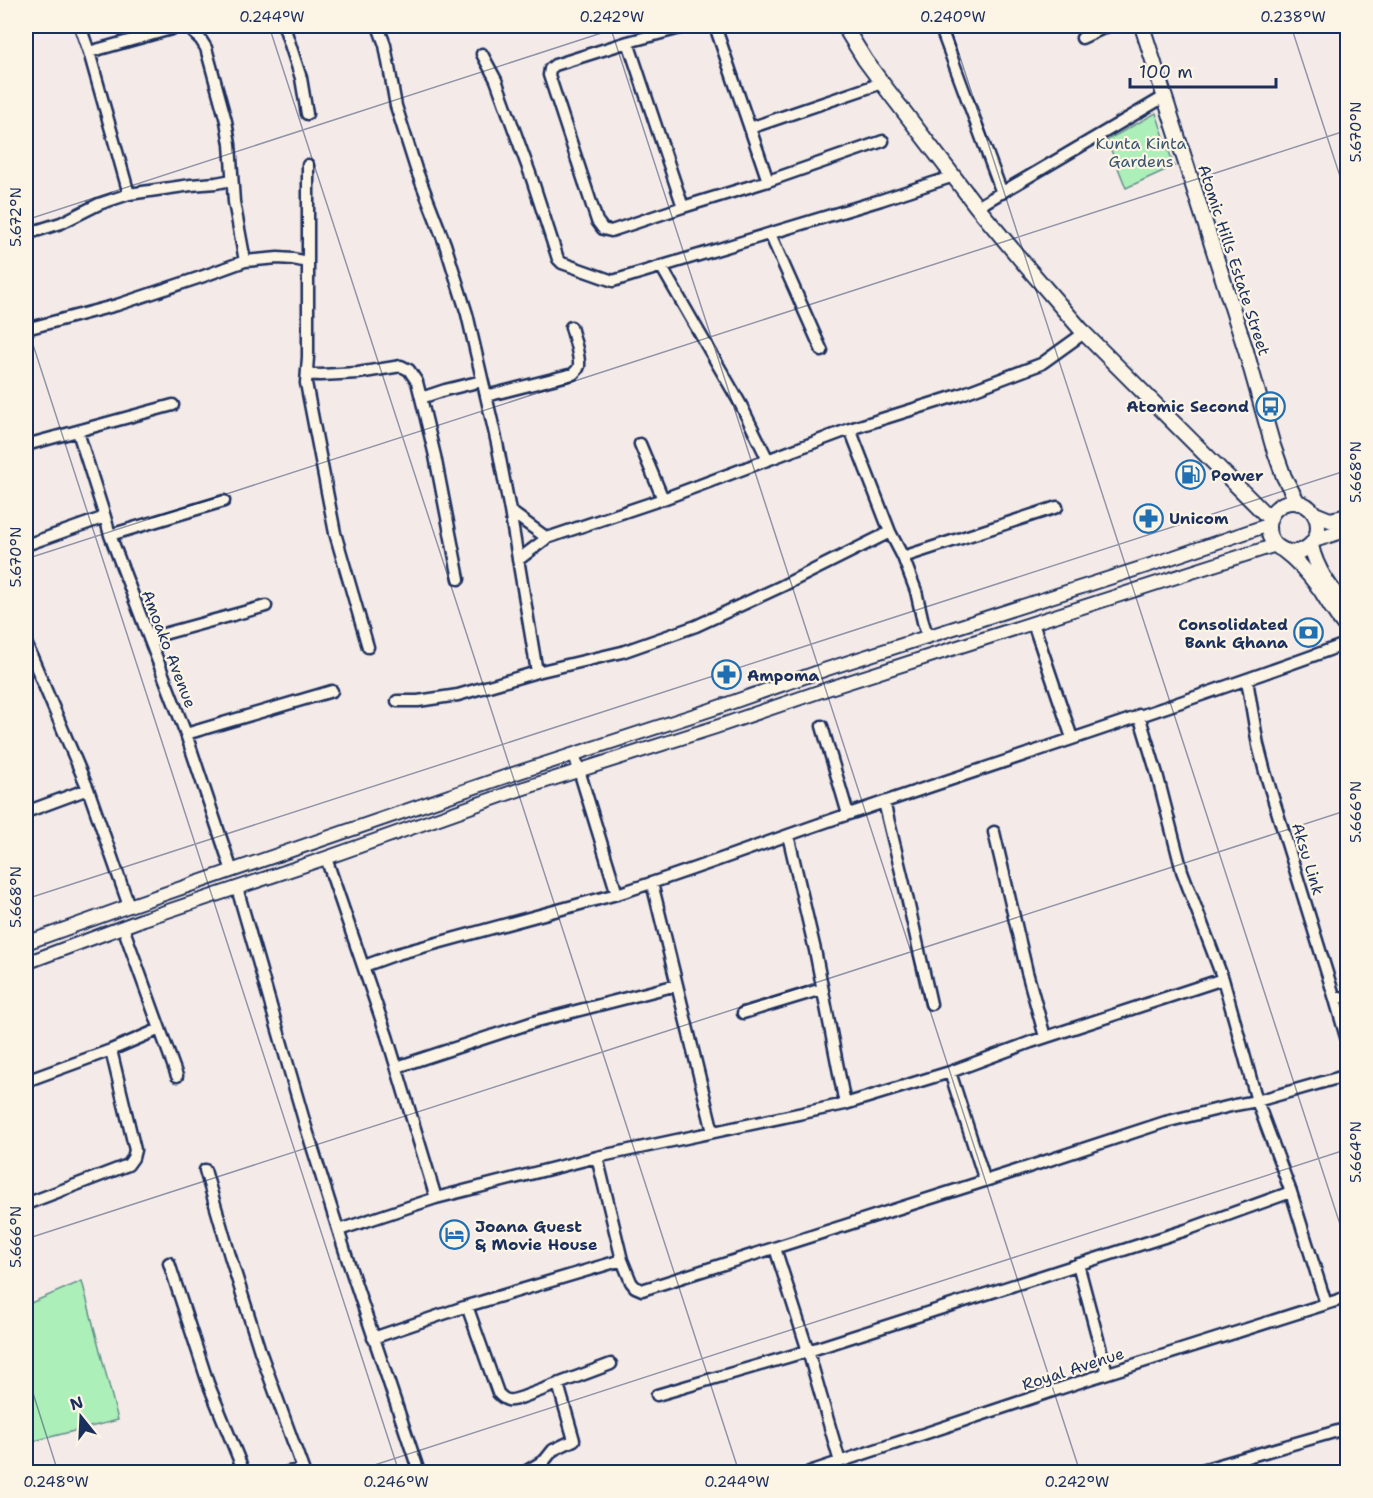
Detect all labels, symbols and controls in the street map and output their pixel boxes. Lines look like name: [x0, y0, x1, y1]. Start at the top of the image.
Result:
text: 0.244°W: [239, 7, 305, 27]
text: 0.242°W: [580, 7, 644, 27]
text: 0.240°W: [920, 7, 986, 27]
text: 0.238°W: [1260, 7, 1326, 27]
scale bar: [1130, 51, 1276, 89]
text: 100 m: [1139, 60, 1193, 84]
text: 5.670°N: [1346, 102, 1366, 162]
park label: Kunta Kinta Gardens: [1096, 133, 1186, 172]
street label: Atomic Hills Estate Street: [1193, 162, 1275, 358]
text: 5.672°N: [6, 187, 26, 247]
bus stop icon: Atomic Second: [1254, 390, 1286, 422]
place label: Atomic Second: [1126, 396, 1249, 417]
text: 5.668°N: [1346, 441, 1366, 503]
fuel station icon: Power: [1174, 459, 1206, 491]
place label: Power: [1211, 465, 1264, 486]
pharmacy icon: Unicom: [1132, 502, 1164, 534]
place label: Unicom: [1169, 508, 1229, 529]
text: 5.670°N: [6, 527, 26, 587]
street label: Amoako Avenue: [137, 587, 201, 711]
place label: Consolidated Bank Ghana: [1178, 614, 1288, 653]
bank icon: Consolidated Bank Ghana: [1293, 617, 1325, 649]
pharmacy icon: Ampoma: [710, 659, 742, 691]
place label: Ampoma: [747, 665, 820, 686]
text: 5.666°N: [1346, 781, 1366, 843]
street label: Aksu Link: [1287, 820, 1329, 898]
text: 5.668°N: [6, 866, 26, 928]
text: 5.664°N: [1346, 1121, 1366, 1183]
text: 5.666°N: [6, 1206, 26, 1268]
place label: Joana Guest & Movie House: [475, 1216, 598, 1255]
hotel icon: Joana Guest & Movie House: [438, 1219, 470, 1251]
street label: Royal Avenue: [1019, 1343, 1127, 1395]
north arrow: [51, 1387, 111, 1447]
text: N: [67, 1391, 86, 1415]
text: 0.248°W: [23, 1472, 89, 1492]
text: 0.246°W: [363, 1472, 429, 1492]
text: 0.244°W: [704, 1472, 770, 1492]
text: 0.242°W: [1045, 1472, 1109, 1492]

